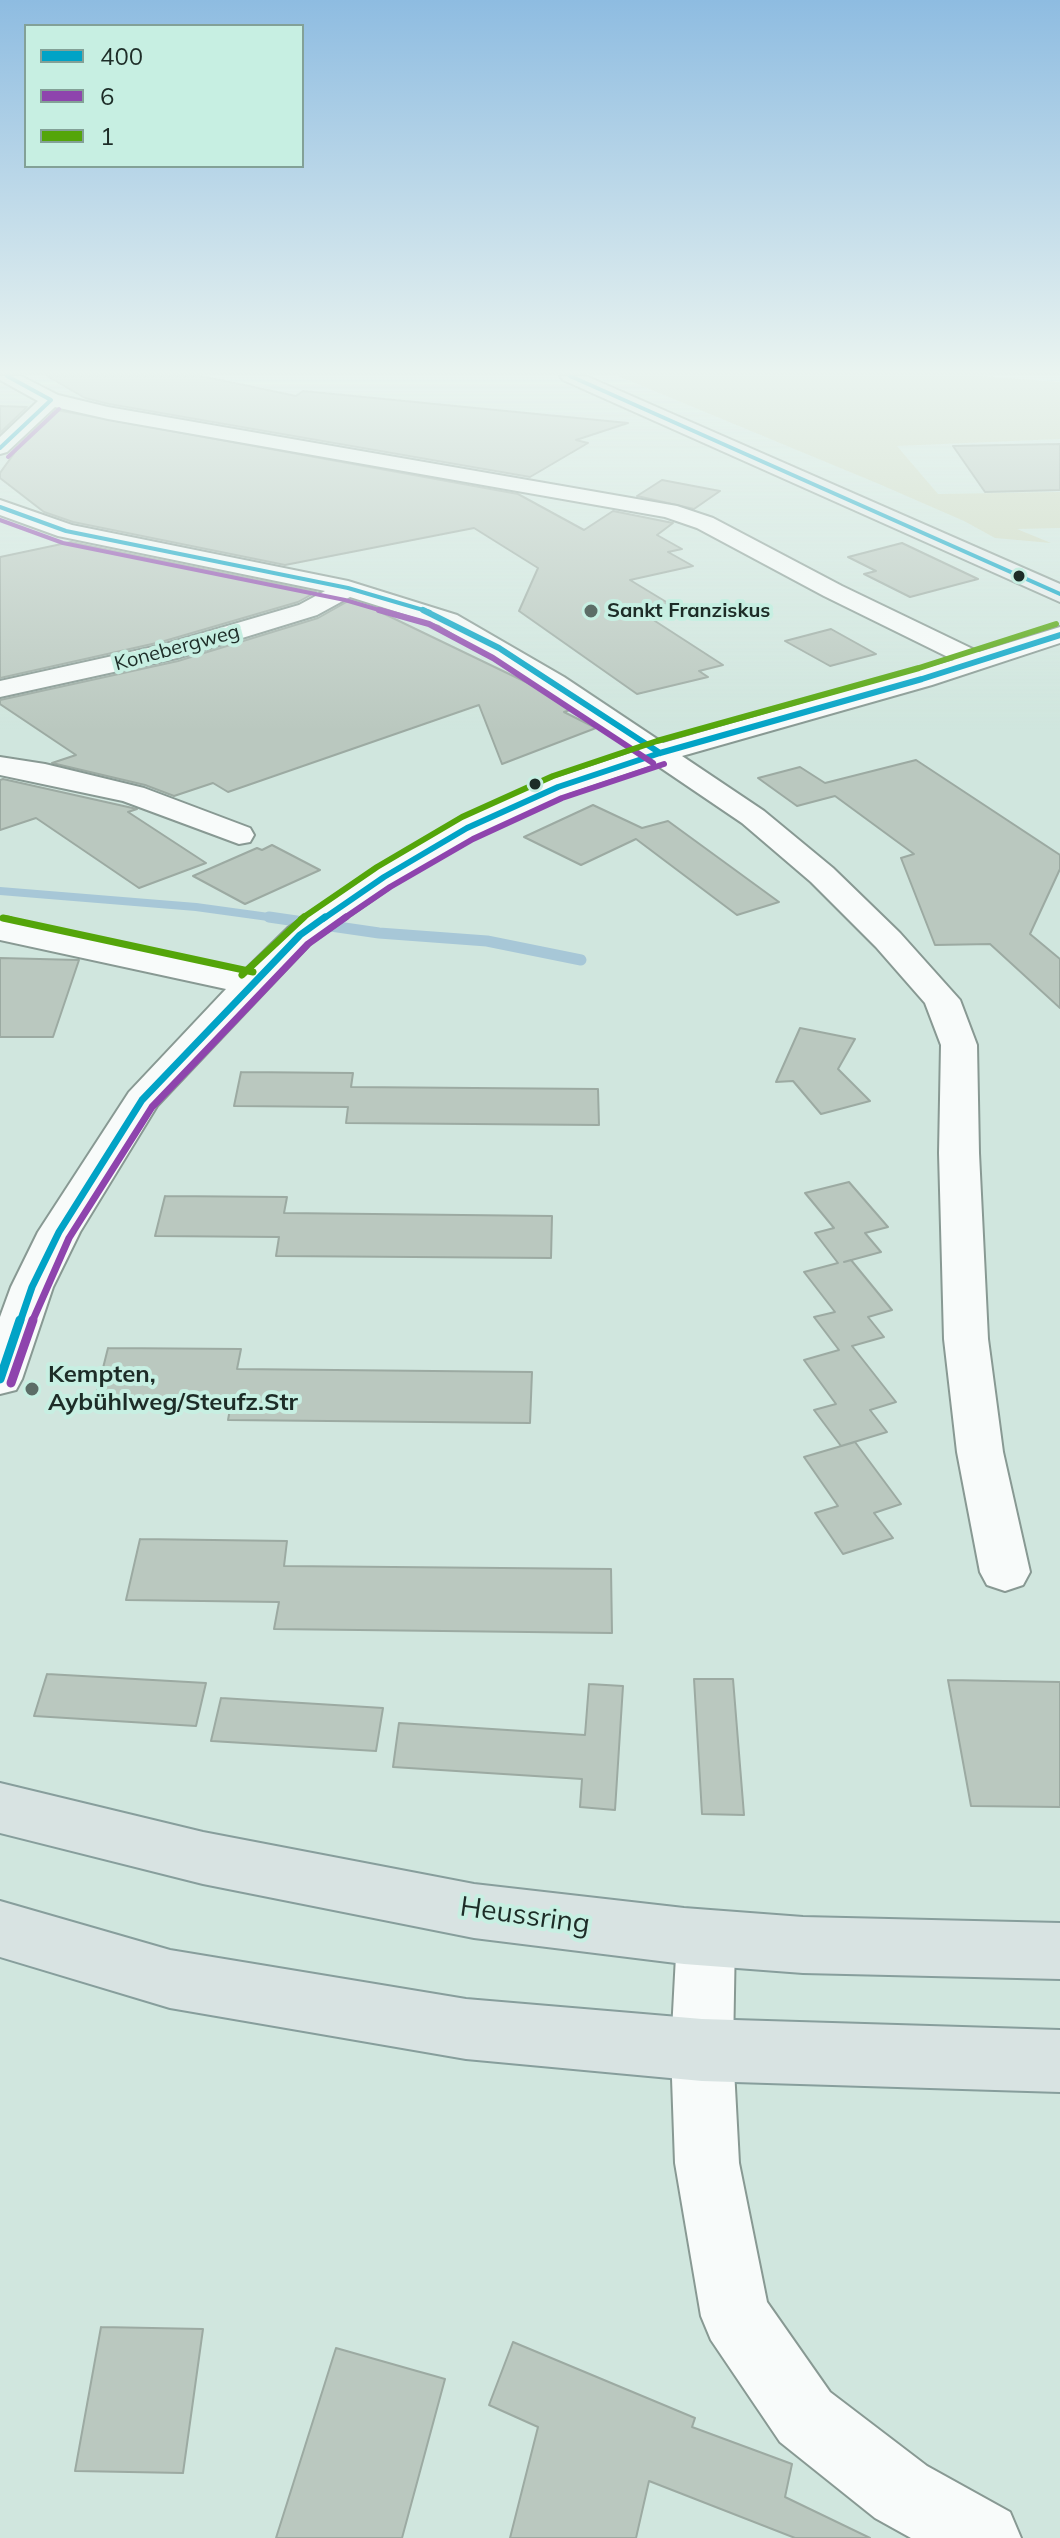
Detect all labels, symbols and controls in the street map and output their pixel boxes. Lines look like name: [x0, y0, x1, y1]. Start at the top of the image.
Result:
legend: [24, 24, 304, 168]
text: 400: [100, 41, 143, 71]
text: 6: [100, 81, 114, 111]
text: 1: [100, 121, 114, 151]
unlabelled marker: [1011, 568, 1027, 584]
place label: Sankt Franziskus: [607, 599, 770, 623]
marker: Sankt Franziskus: [582, 602, 600, 620]
street label: Konebergweg: [112, 620, 242, 676]
unlabelled marker: [527, 776, 543, 792]
place label: Kempten, Aybühlweg/Steufz.Str: [48, 1361, 298, 1417]
marker: Kempten, Aybühlweg/Steufz.Str: [23, 1380, 41, 1398]
street label: Heussring: [458, 1890, 592, 1942]

